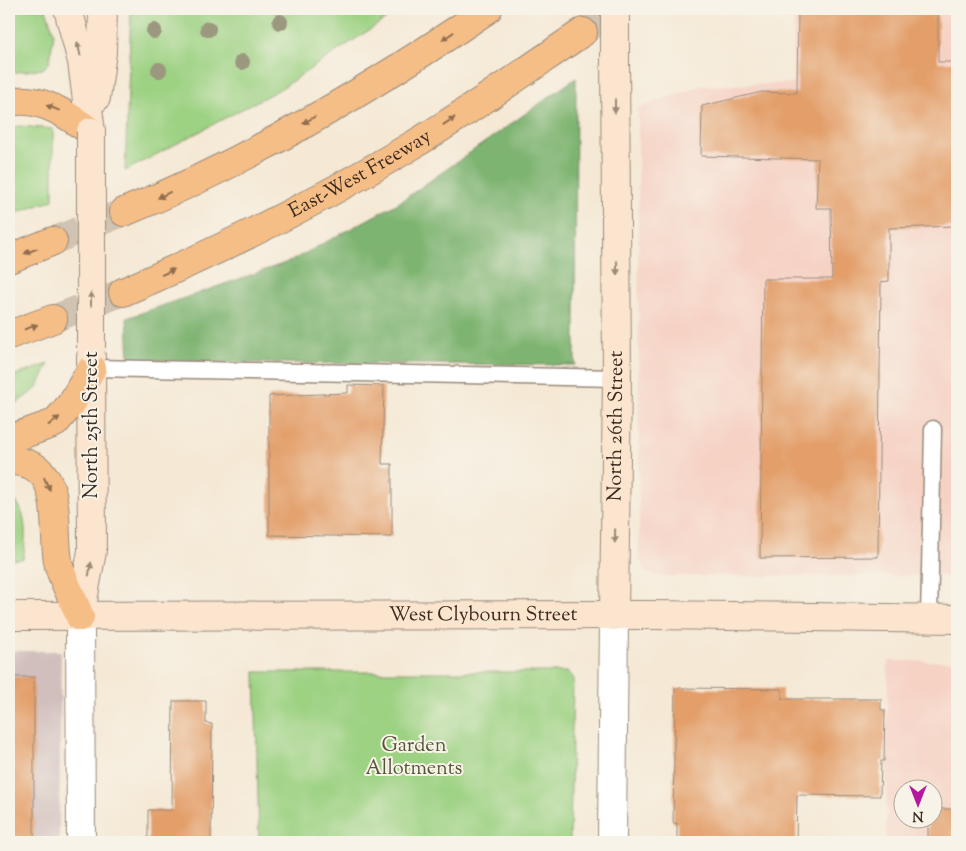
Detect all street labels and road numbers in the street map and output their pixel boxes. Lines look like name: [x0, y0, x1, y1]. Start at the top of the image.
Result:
street label: East-West Freeway: [284, 123, 437, 226]
street label: North 26th Street: [601, 350, 632, 502]
street label: North 25th Street: [78, 351, 107, 499]
street label: West Clybourn Street: [389, 601, 577, 630]

